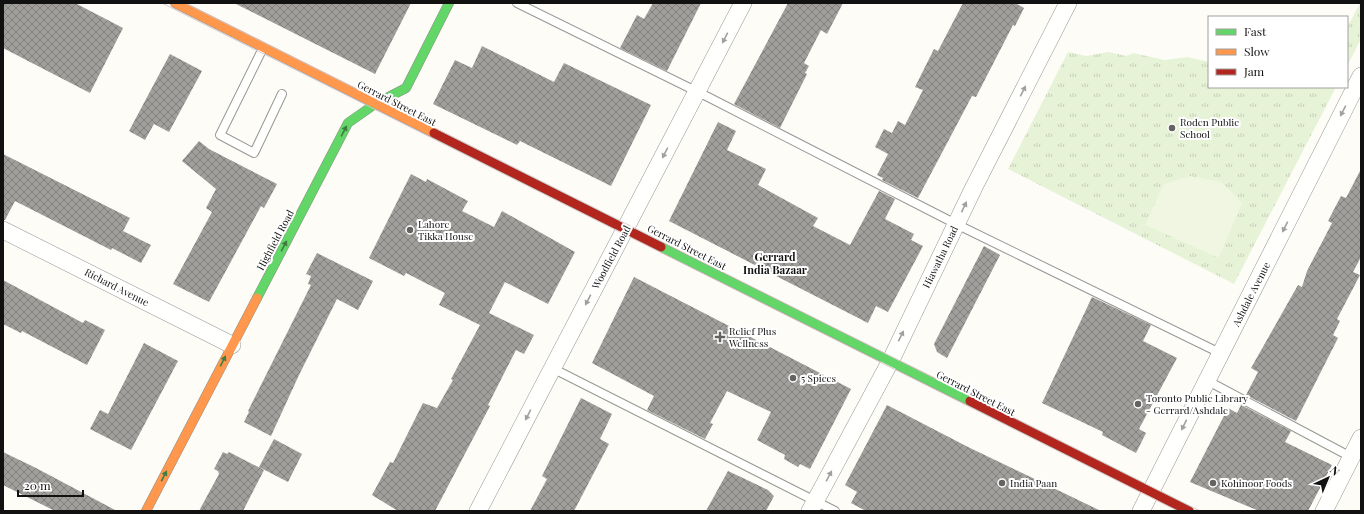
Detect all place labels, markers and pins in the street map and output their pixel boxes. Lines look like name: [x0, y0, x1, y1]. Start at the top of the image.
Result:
place label: Roden Public School: [1180, 115, 1239, 141]
marker: Roden Public School: [1167, 123, 1177, 133]
place label: Lahore Tikka House: [418, 217, 473, 243]
marker: Lahore Tikka House: [405, 225, 415, 235]
place label: Relief Plus Wellness: [728, 324, 776, 350]
marker: Relief Plus Wellness: [714, 331, 726, 343]
place label: 5 Spices: [801, 371, 836, 385]
marker: 5 Spices: [788, 373, 798, 383]
place label: Toronto Public Library - Gerrard/Ashdale: [1146, 391, 1248, 417]
marker: Toronto Public Library - Gerrard/Ashdale: [1133, 399, 1143, 409]
place label: India Paan: [1010, 476, 1057, 490]
place label: Kohinoor Foods: [1221, 476, 1292, 490]
marker: India Paan: [997, 478, 1007, 488]
marker: Kohinoor Foods: [1208, 478, 1218, 488]

